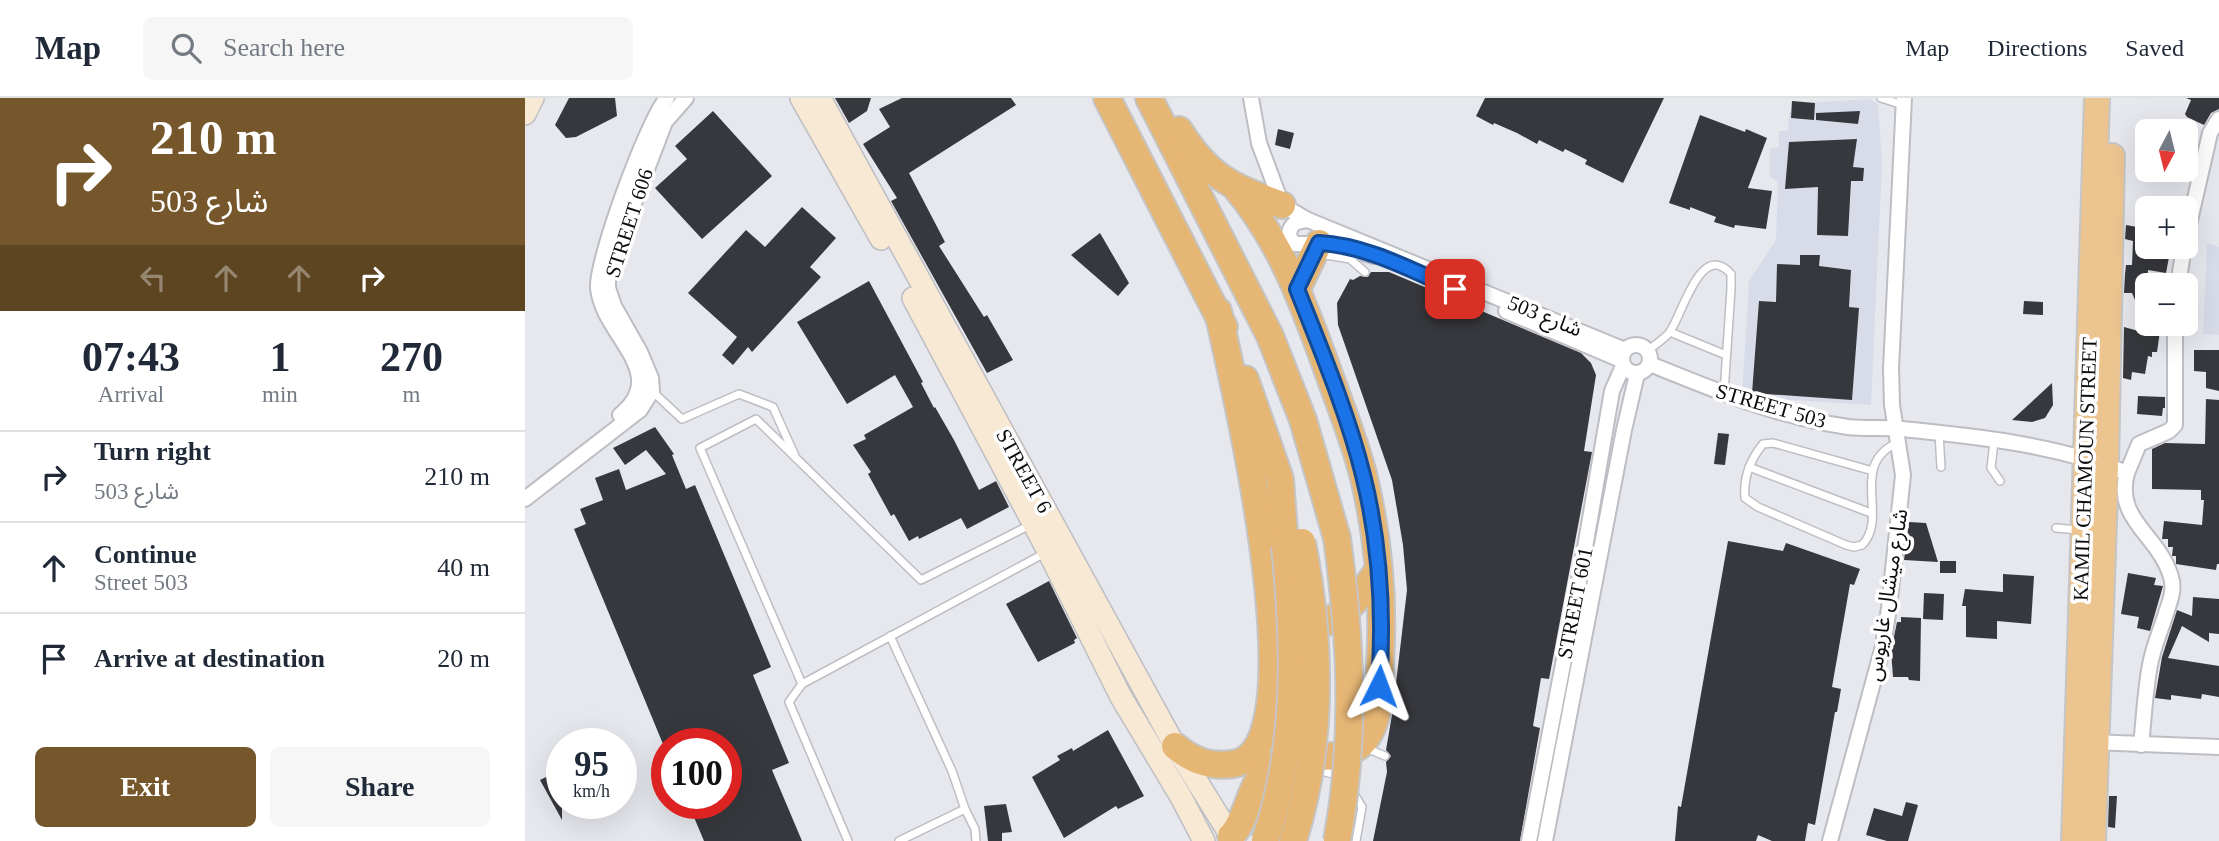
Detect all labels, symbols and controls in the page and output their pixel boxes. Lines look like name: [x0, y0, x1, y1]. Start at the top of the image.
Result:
search box: [143, 17, 633, 80]
icon: search: [167, 29, 205, 67]
text: Map: [35, 30, 101, 66]
text: Search here: [223, 33, 345, 62]
text: Map: [1905, 35, 1949, 61]
text: Directions: [1987, 35, 2087, 61]
text: Saved: [2125, 35, 2184, 61]
text: 210 m: [150, 110, 277, 165]
north arrow: [2135, 119, 2198, 182]
map controls: [2135, 119, 2198, 336]
icon: right: [35, 126, 126, 217]
street label: STREET 606: [600, 165, 658, 281]
text: شارع 503: [150, 183, 268, 219]
button: +: [2135, 196, 2198, 259]
icon: left: [134, 259, 172, 297]
icon: ahead: [207, 259, 245, 297]
icon: ahead: [280, 259, 318, 297]
icon: right: [353, 259, 391, 297]
pin: [1425, 259, 1485, 319]
icon: arrive: [1436, 270, 1474, 308]
button: −: [2135, 273, 2198, 336]
street label: شارع 503: [1503, 290, 1586, 344]
text: 07:43: [82, 334, 180, 380]
text: 1: [269, 334, 290, 380]
text: 270: [380, 334, 443, 380]
street label: KAMIL CHAMOUN STREET: [2068, 336, 2102, 601]
street label: STREET 503: [1713, 379, 1829, 433]
text: Arrival: [98, 382, 164, 407]
text: min: [262, 382, 298, 407]
text: m: [402, 382, 420, 407]
street label: STREET 6: [991, 425, 1057, 517]
text: Turn right: [94, 437, 211, 466]
icon: right: [35, 458, 73, 496]
text: 210 m: [424, 462, 490, 491]
text: شارع 503: [94, 479, 179, 504]
street label: شارع ميشال غاريوس: [1862, 507, 1915, 683]
text: Continue: [94, 540, 197, 569]
street label: STREET 601: [1552, 545, 1598, 661]
icon: ahead: [35, 549, 73, 587]
text: 40 m: [437, 553, 490, 582]
text: Street 503: [94, 570, 188, 595]
icon: arrive: [35, 640, 73, 678]
text: Arrive at destination: [94, 644, 325, 673]
text: 20 m: [437, 644, 490, 673]
position arrow: [1342, 649, 1416, 723]
speed limit sign: 100: [651, 728, 742, 819]
text: 95: [574, 745, 609, 784]
button: Exit: [35, 747, 256, 827]
button: Share: [270, 747, 490, 827]
text: km/h: [573, 781, 610, 801]

